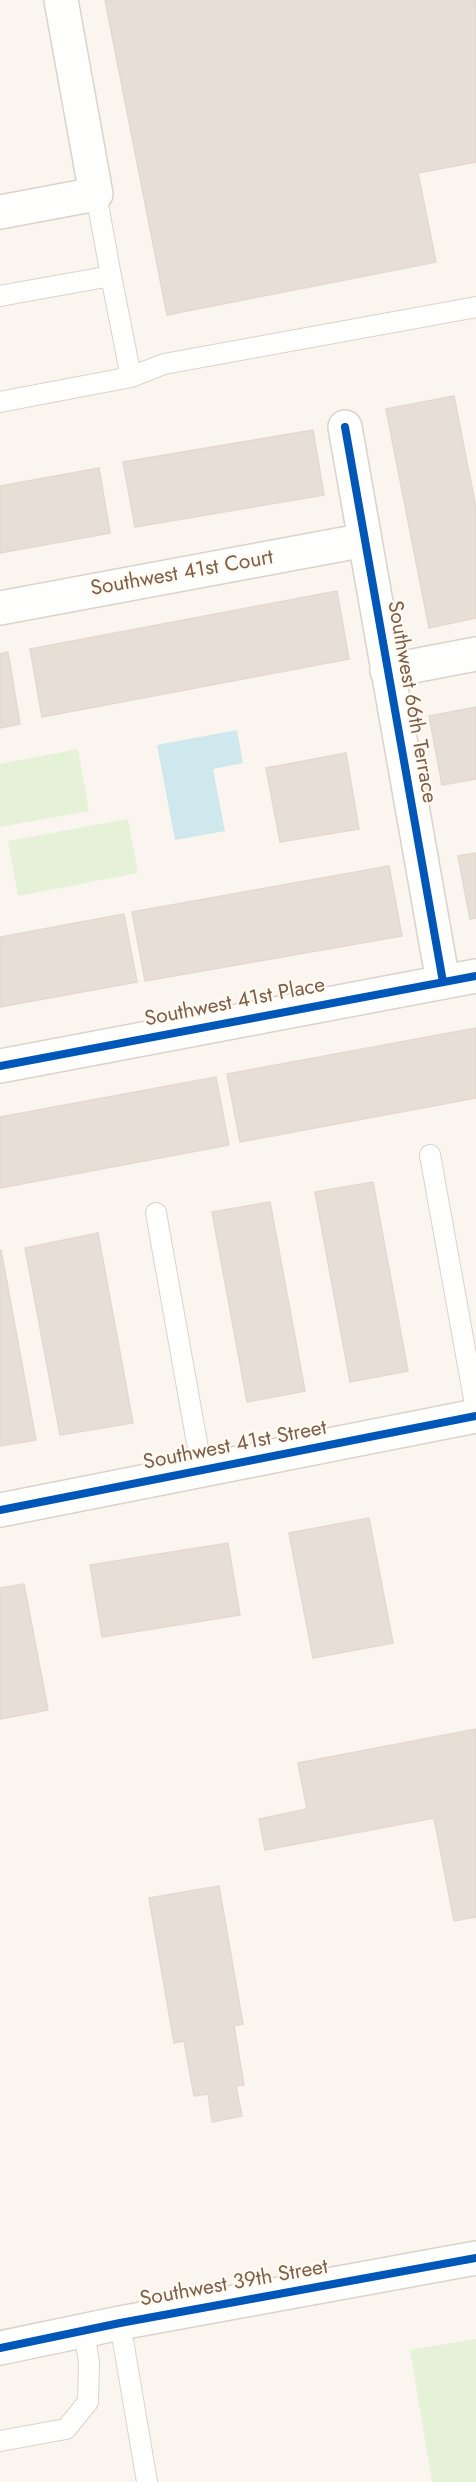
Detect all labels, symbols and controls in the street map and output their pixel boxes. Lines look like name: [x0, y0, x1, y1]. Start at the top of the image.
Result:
street label: Southwest 41st Court: [89, 546, 275, 602]
street label: Southwest 66th Terrace: [381, 599, 441, 805]
street label: Southwest 41st Place: [143, 973, 327, 1033]
street label: Southwest 41st Street: [141, 1416, 329, 1476]
street label: Southwest 39th Street: [138, 2255, 330, 2313]

